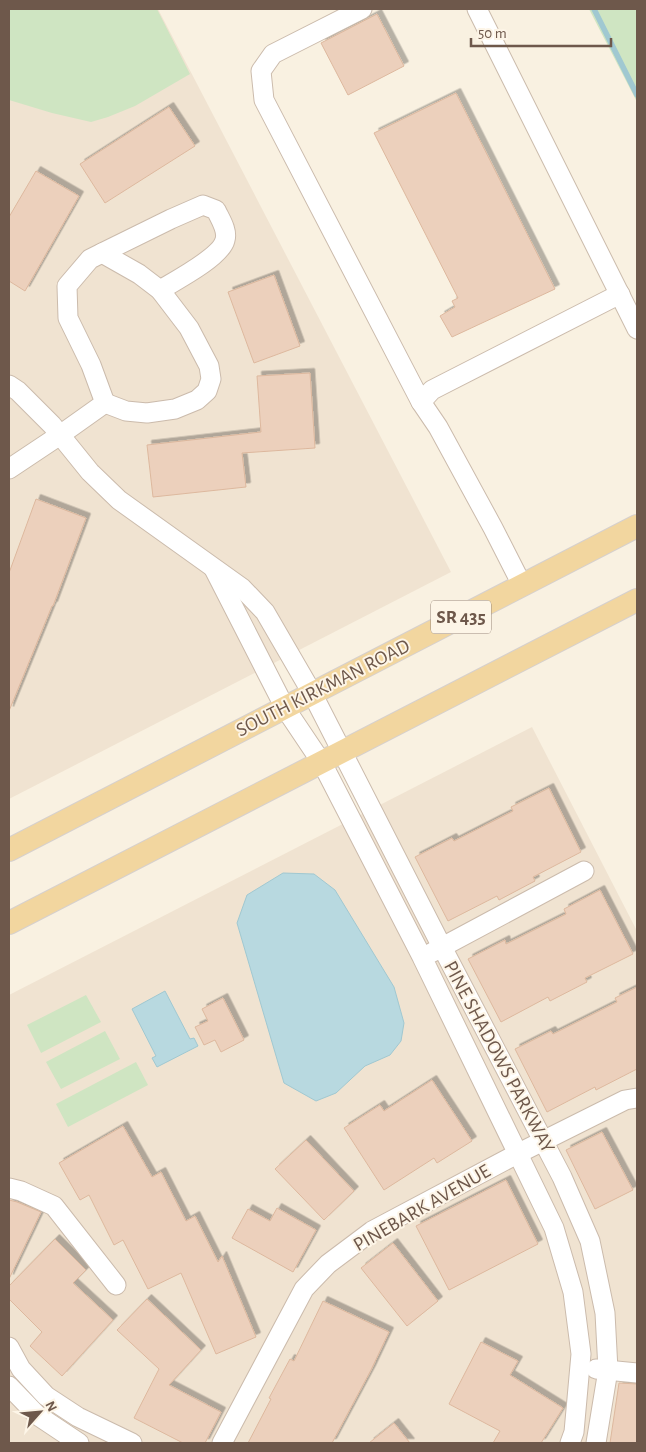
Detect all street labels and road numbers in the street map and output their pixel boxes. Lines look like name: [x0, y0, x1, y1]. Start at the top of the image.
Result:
road number: SR 435: [431, 600, 491, 634]
street label: SOUTH KIRKMAN ROAD: [233, 636, 413, 740]
street label: PINE SHADOWS PARKWAY: [440, 958, 558, 1157]
street label: PINEBARK AVENUE: [350, 1161, 494, 1255]

